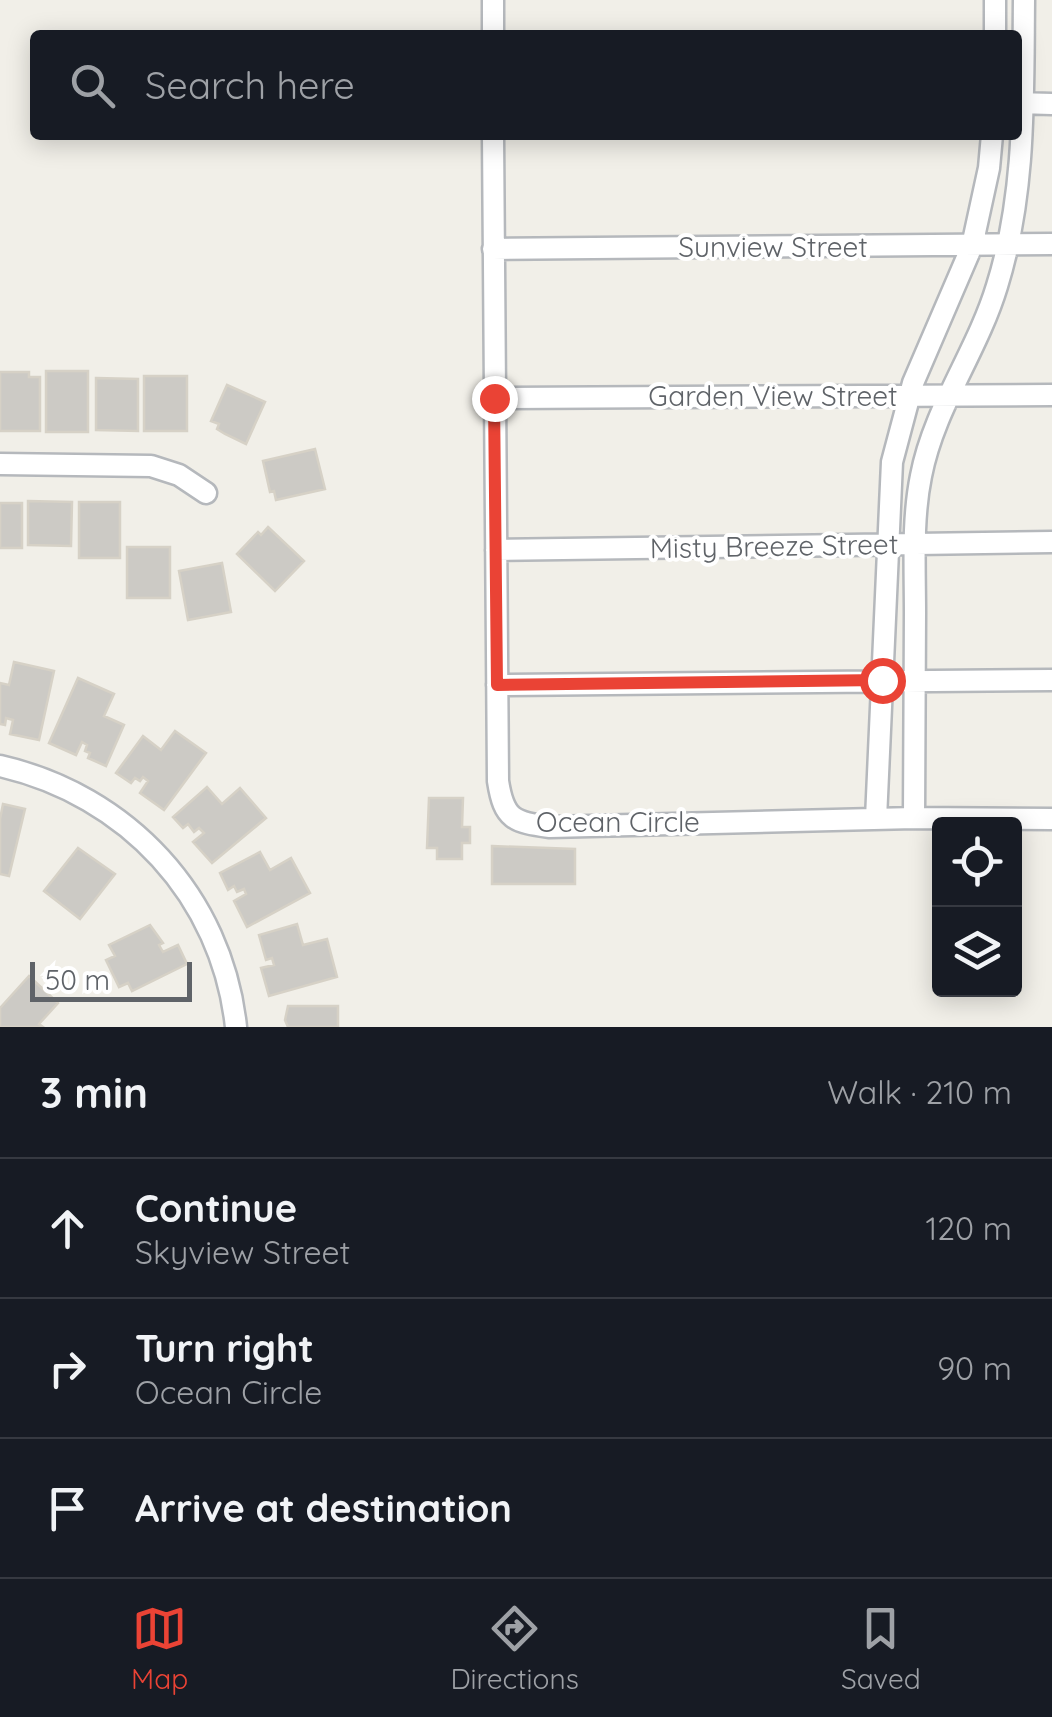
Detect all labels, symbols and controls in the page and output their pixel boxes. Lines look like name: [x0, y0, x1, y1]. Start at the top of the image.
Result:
search box: [30, 30, 1022, 140]
icon: search: [65, 58, 120, 113]
text: Search here: [145, 61, 355, 109]
street label: Sunview Street: [678, 229, 868, 264]
route end: [472, 376, 518, 422]
street label: Garden View Street: [648, 378, 898, 413]
street label: Misty Breeze Street: [649, 526, 899, 565]
route start: [860, 658, 906, 704]
street label: Ocean Circle: [536, 804, 700, 839]
map controls: [932, 817, 1022, 997]
button: locate: [932, 817, 1022, 907]
button: layers: [932, 907, 1022, 997]
scale bar: [30, 957, 192, 1001]
text: 50 m: [45, 962, 110, 997]
text: 3 min: [40, 1066, 148, 1119]
text: Walk · 210 m: [827, 1072, 1012, 1112]
text: Continue: [135, 1184, 297, 1232]
icon: ahead: [40, 1201, 95, 1256]
text: 120 m: [925, 1208, 1012, 1248]
text: Skyview Street: [135, 1232, 350, 1272]
text: Turn right: [135, 1324, 314, 1372]
icon: right: [40, 1341, 95, 1396]
text: 90 m: [937, 1348, 1012, 1388]
text: Ocean Circle: [135, 1372, 322, 1412]
icon: arrive: [40, 1481, 95, 1536]
text: Arrive at destination: [135, 1484, 512, 1532]
tab: Map: [131, 1601, 188, 1696]
tab: Directions: [450, 1601, 579, 1696]
tab: Saved: [841, 1601, 921, 1696]

